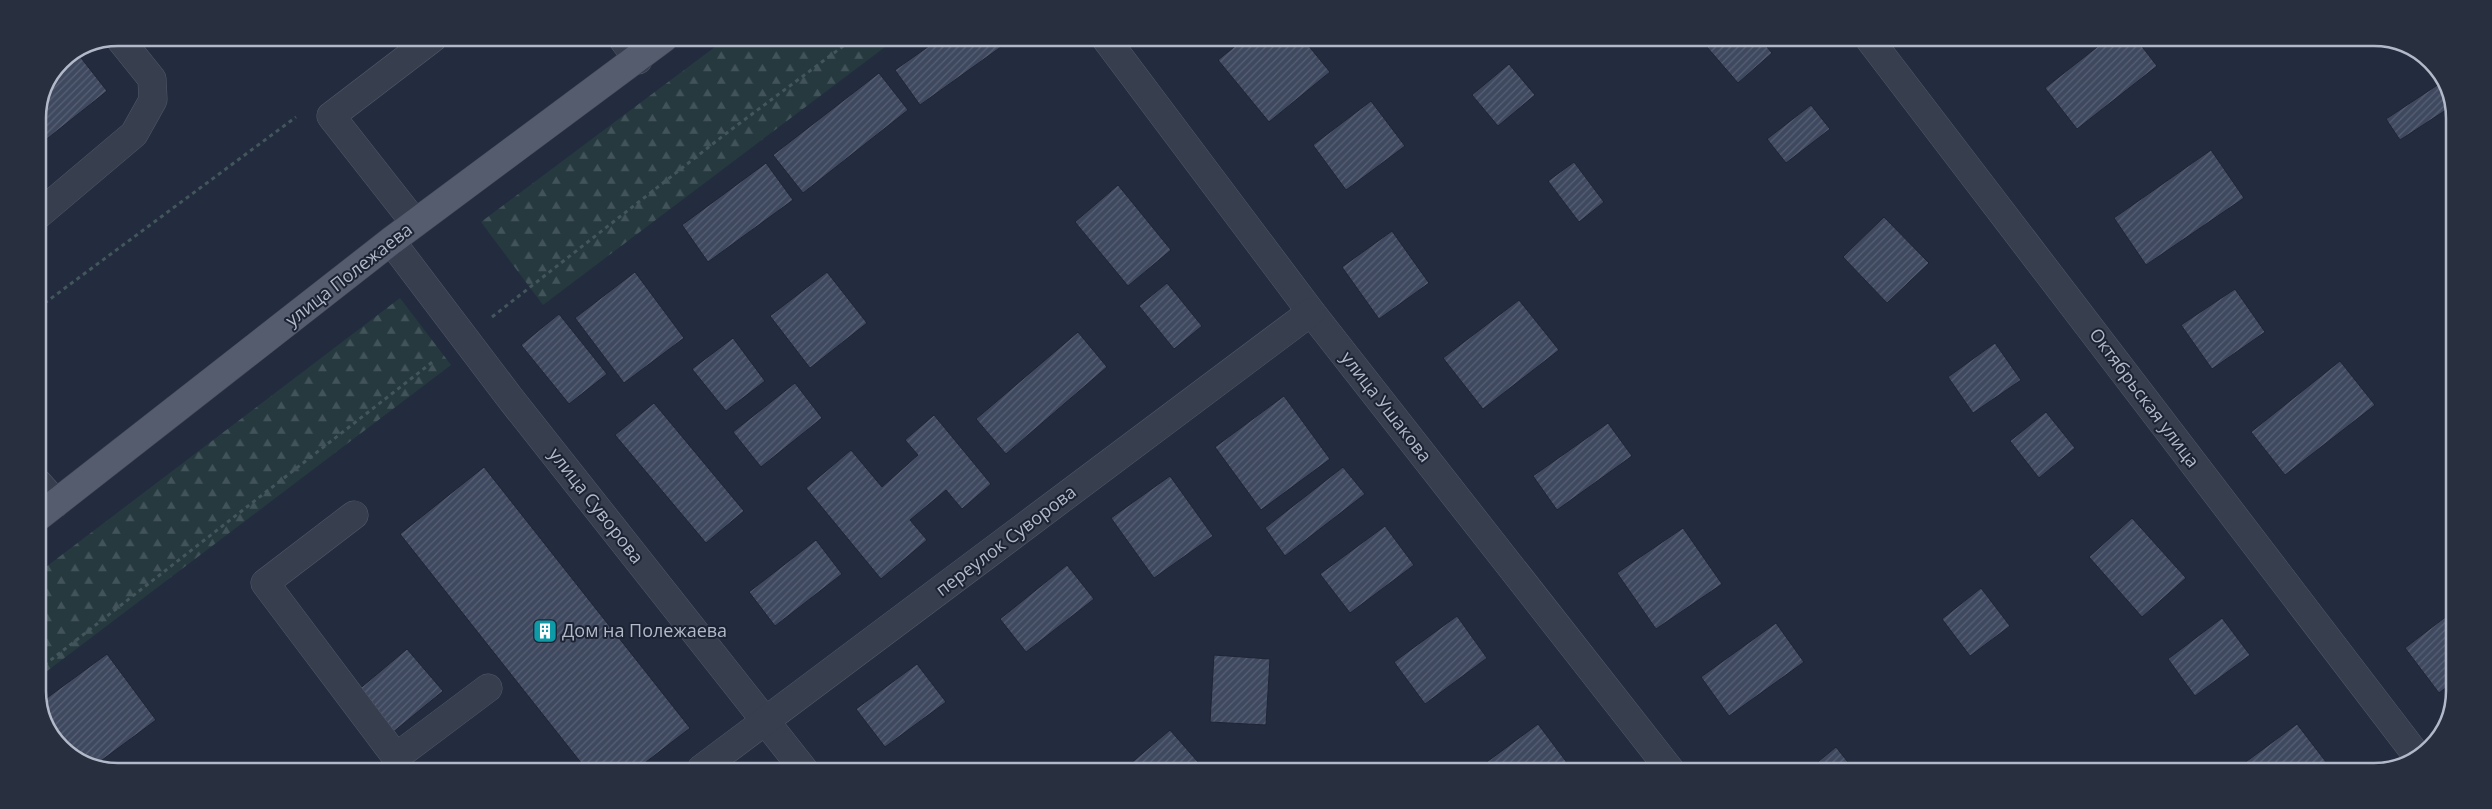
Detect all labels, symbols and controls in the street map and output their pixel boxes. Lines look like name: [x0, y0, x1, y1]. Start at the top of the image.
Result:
street label: улица Полежаева: [280, 217, 417, 331]
street label: Октябрьская улица: [2084, 323, 2205, 472]
street label: улица Ушакова: [1336, 346, 1438, 467]
street label: улица Суворова: [544, 443, 649, 568]
street label: переулок Суворова: [930, 479, 1081, 601]
building icon: Дом на Полежаева: [532, 618, 558, 644]
place label: Дом на Полежаева: [562, 618, 727, 642]

